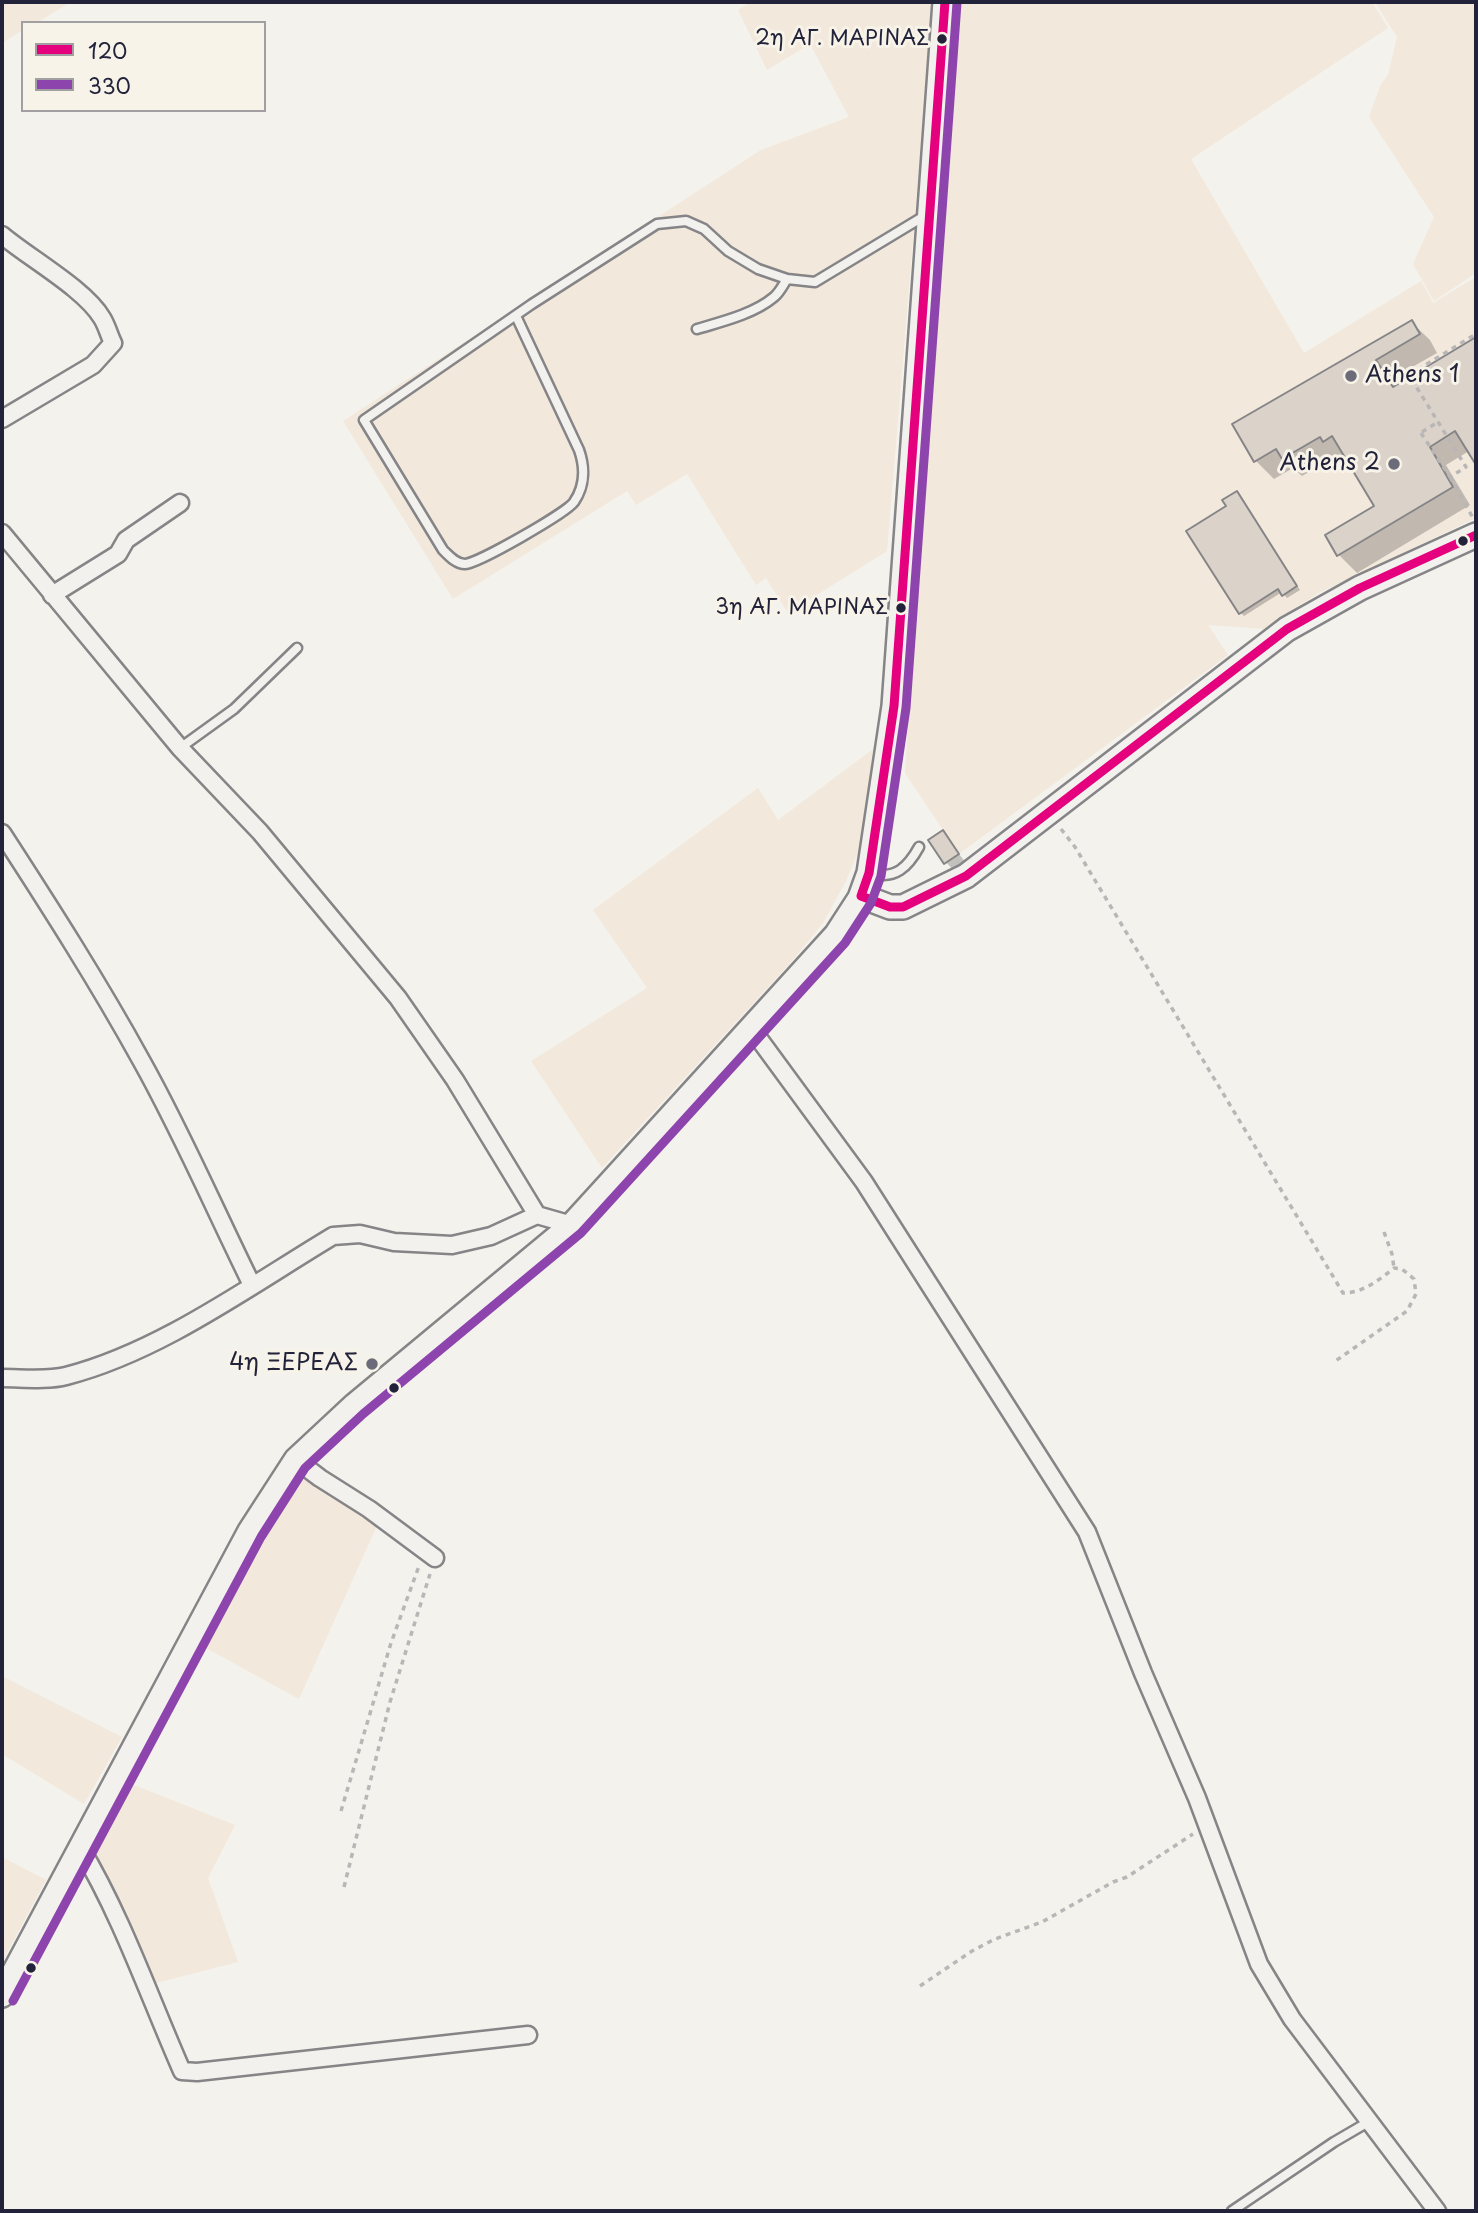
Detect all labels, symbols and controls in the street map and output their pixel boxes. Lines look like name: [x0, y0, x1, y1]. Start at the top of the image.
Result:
legend: [21, 21, 266, 112]
place label: 2η ΑΓ. ΜΑΡΙΝΑΣ: [755, 26, 929, 52]
marker: 2η ΑΓ. ΜΑΡΙΝΑΣ: [935, 32, 949, 46]
text: 120: [88, 34, 127, 66]
text: 330: [88, 69, 131, 101]
place label: Athens 1: [1365, 362, 1459, 390]
marker: Athens 1: [1343, 368, 1359, 384]
place label: Athens 2: [1280, 450, 1380, 478]
marker: Athens 2: [1386, 456, 1402, 472]
unlabelled marker: [1456, 534, 1470, 548]
place label: 3η ΑΓ. ΜΑΡΙΝΑΣ: [715, 595, 888, 621]
marker: 3η ΑΓ. ΜΑΡΙΝΑΣ: [894, 601, 908, 615]
place label: 4η ΞΕΡΕΑΣ: [229, 1350, 358, 1378]
marker: 4η ΞΕΡΕΑΣ: [364, 1356, 380, 1372]
unlabelled marker: [387, 1381, 401, 1395]
unlabelled marker: [24, 1961, 38, 1975]

